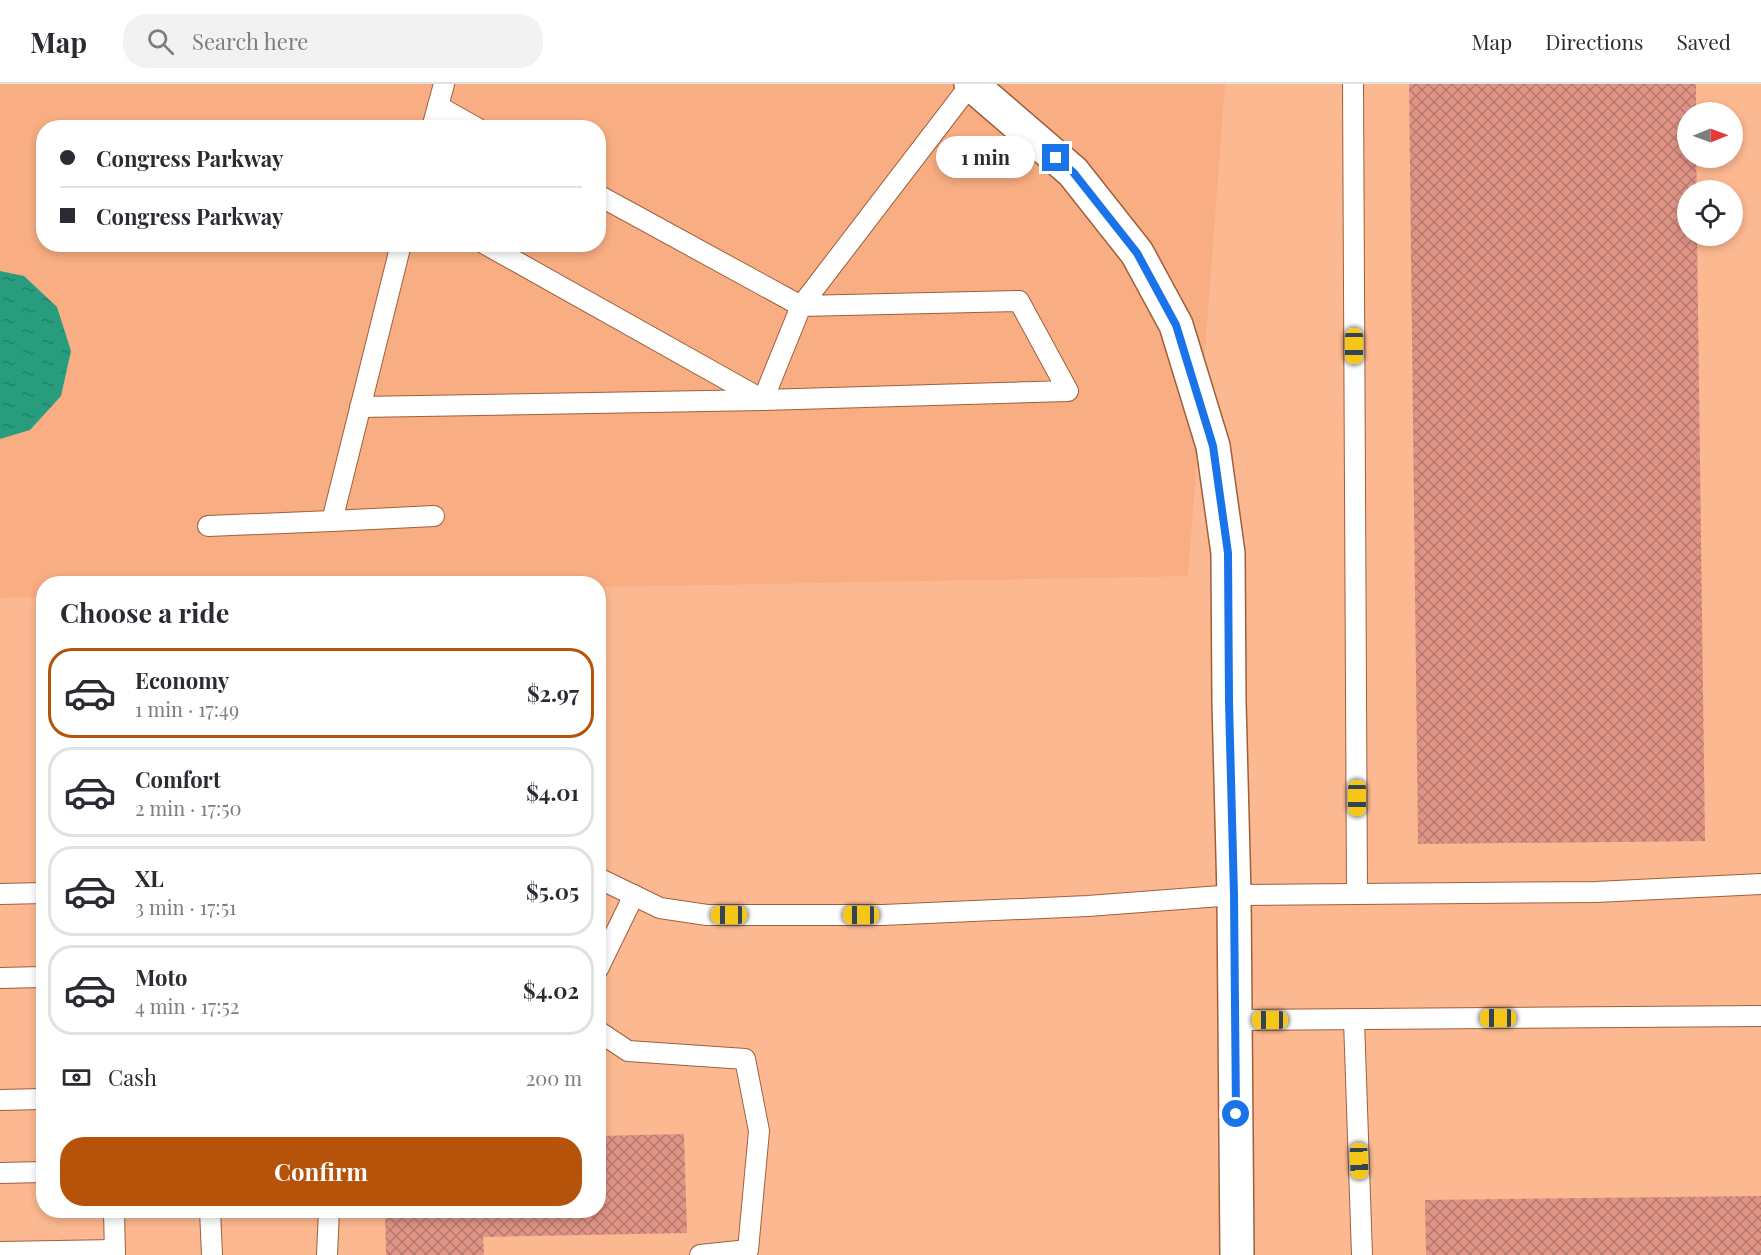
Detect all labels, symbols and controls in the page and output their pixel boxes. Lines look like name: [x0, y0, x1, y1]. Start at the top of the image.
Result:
search box: [123, 14, 543, 68]
text: Map: [30, 23, 87, 60]
icon: search: [144, 25, 177, 58]
text: Search here: [192, 26, 308, 56]
text: Map: [1471, 27, 1512, 55]
text: Directions: [1545, 27, 1643, 55]
text: Saved: [1676, 27, 1731, 55]
north arrow: [1677, 102, 1743, 168]
map controls: [1677, 102, 1743, 246]
callout: 1 min: [936, 137, 1035, 179]
text: Congress Parkway: [96, 143, 283, 173]
text: 1 min: [961, 143, 1010, 170]
route end: [1042, 144, 1069, 171]
button: locate: [1677, 180, 1743, 246]
text: Congress Parkway: [96, 201, 283, 231]
car: [1345, 328, 1363, 364]
text: Choose a ride: [60, 594, 229, 630]
text: Economy: [135, 665, 229, 695]
icon: car: [63, 666, 117, 720]
text: $2.97: [527, 678, 579, 708]
text: 1 min · 17:49: [135, 695, 239, 722]
text: Comfort: [135, 764, 221, 794]
icon: car: [63, 765, 117, 819]
text: $4.01: [526, 777, 579, 807]
car: [1348, 780, 1366, 816]
text: 2 min · 17:50: [135, 794, 242, 821]
text: XL: [135, 863, 164, 893]
icon: car: [63, 864, 117, 918]
text: $5.05: [526, 876, 579, 906]
text: 3 min · 17:51: [135, 893, 236, 920]
car: [711, 906, 747, 924]
car: [843, 906, 879, 924]
text: Moto: [135, 962, 188, 992]
icon: car: [63, 963, 117, 1017]
text: $4.02: [523, 975, 579, 1005]
text: 4 min · 17:52: [135, 992, 239, 1019]
car: [1480, 1009, 1516, 1027]
car: [1252, 1011, 1288, 1029]
icon: cash: [60, 1061, 93, 1094]
text: Cash: [108, 1062, 157, 1092]
text: 200 m: [526, 1064, 582, 1091]
route start: [1222, 1100, 1249, 1127]
button: Confirm: [60, 1137, 582, 1206]
car: [1349, 1143, 1369, 1179]

